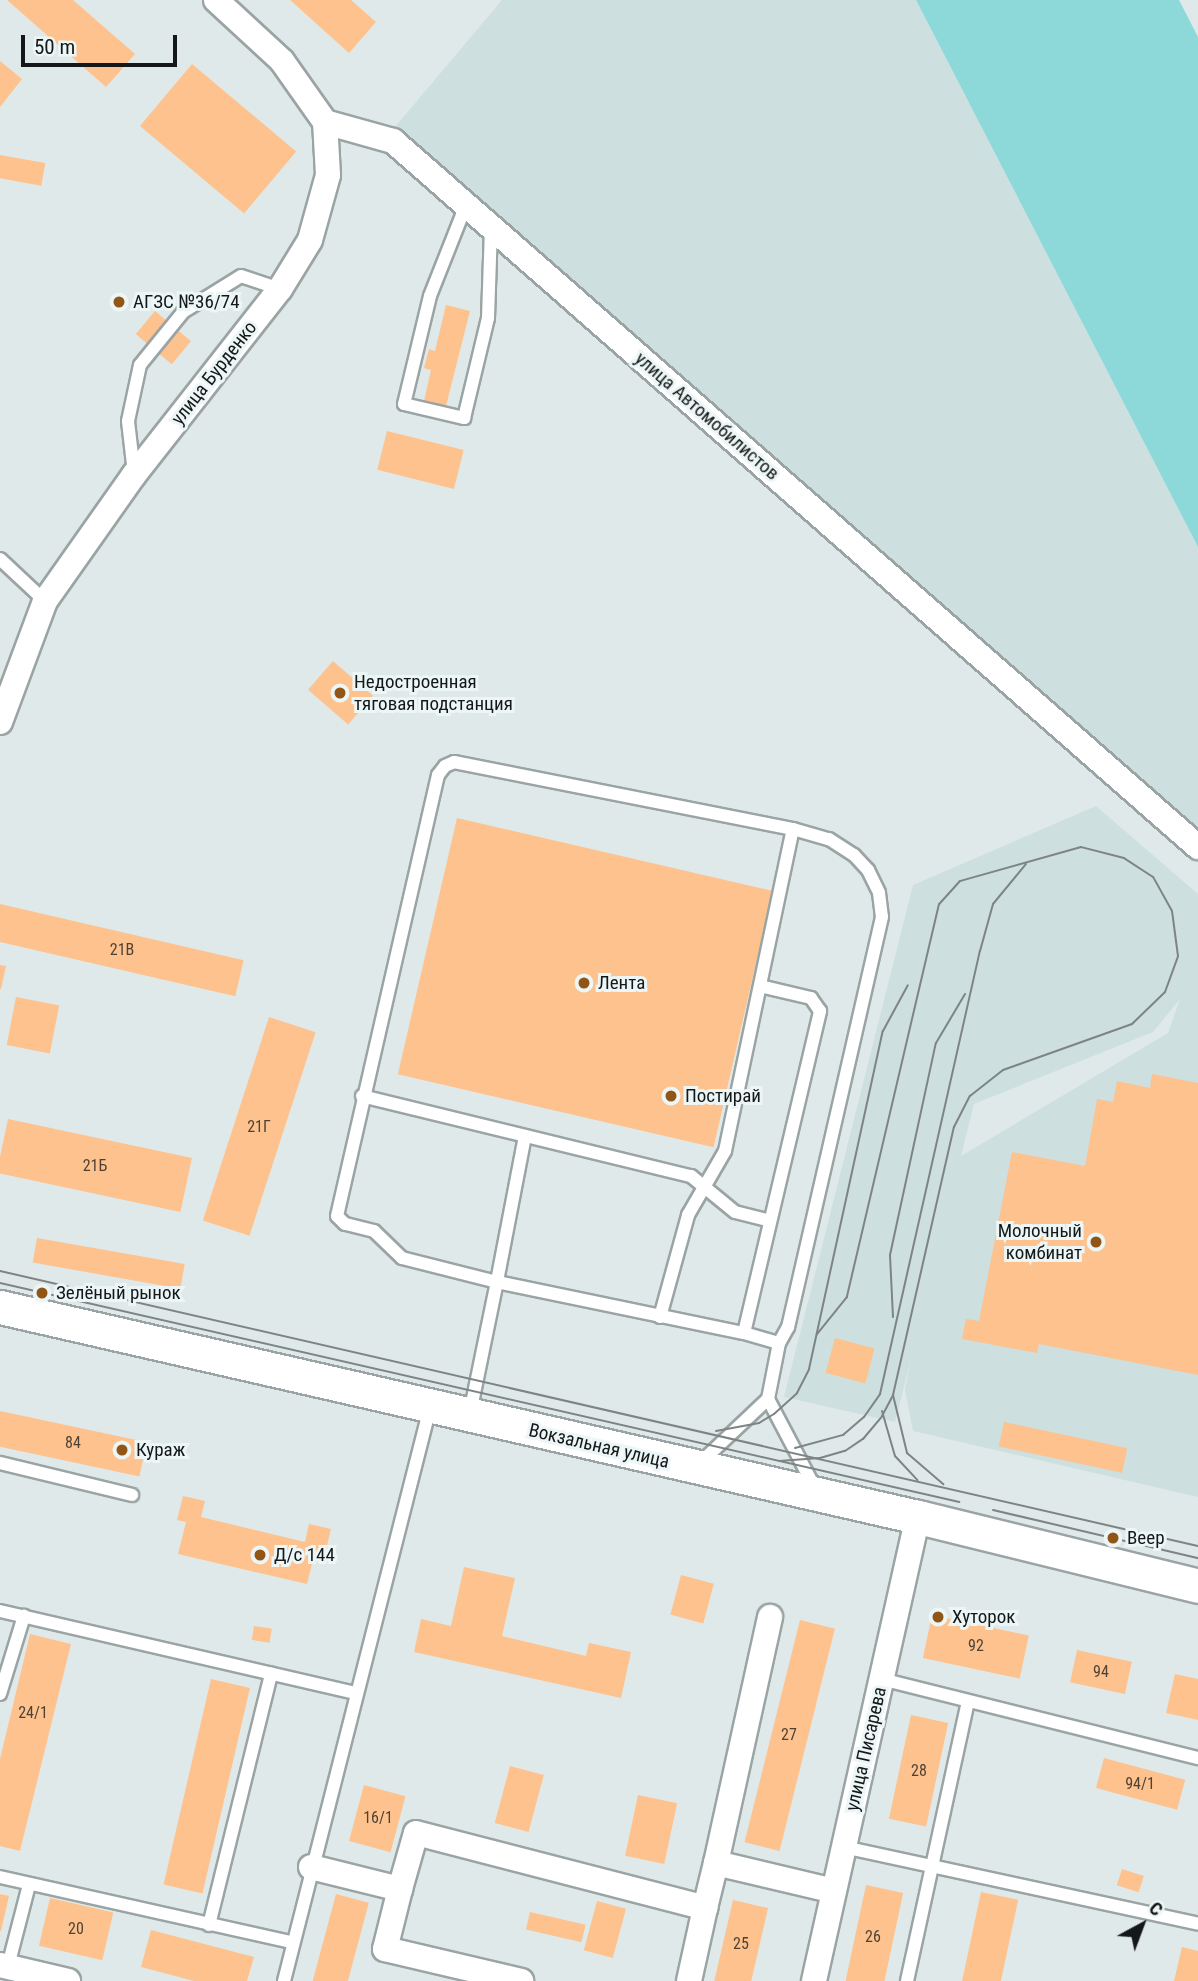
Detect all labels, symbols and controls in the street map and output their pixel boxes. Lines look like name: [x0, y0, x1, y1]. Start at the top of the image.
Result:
scale bar: [24, 21, 180, 65]
text: 50 m: [34, 35, 75, 59]
place label: АГЗС №36/74: [133, 291, 240, 313]
marker: АГЗС №36/74: [111, 294, 127, 310]
street label: улица Бурденко: [166, 317, 262, 429]
street label: улица Автомобилистов: [630, 347, 784, 485]
place label: Недостроенная тяговая подстанция: [354, 671, 513, 715]
marker: Недостроенная тяговая подстанция: [332, 685, 348, 701]
house number: 21В: [110, 940, 134, 960]
place label: Лента: [598, 972, 645, 994]
marker: Лента: [576, 975, 592, 991]
place label: Постирай: [685, 1085, 761, 1107]
marker: Постирай: [663, 1088, 679, 1104]
house number: 21Г: [247, 1117, 271, 1137]
house number: 21Б: [83, 1156, 107, 1176]
place label: Молочный комбинат: [998, 1220, 1082, 1264]
marker: Молочный комбинат: [1088, 1234, 1104, 1250]
place label: Зелёный рынок: [56, 1282, 181, 1304]
marker: Зелёный рынок: [34, 1285, 50, 1301]
street label: Вокзальная улица: [526, 1419, 672, 1473]
house number: 84: [65, 1433, 81, 1453]
place label: Кураж: [136, 1439, 185, 1461]
marker: Кураж: [114, 1442, 130, 1458]
place label: Веер: [1127, 1527, 1165, 1549]
marker: Веер: [1105, 1530, 1121, 1546]
place label: Д/с 144: [274, 1544, 335, 1566]
marker: Д/с 144: [252, 1547, 268, 1563]
place label: Хуторок: [952, 1606, 1015, 1628]
marker: Хуторок: [930, 1609, 946, 1625]
house number: 92: [968, 1636, 984, 1656]
house number: 94: [1093, 1662, 1109, 1682]
street label: улица Писарева: [841, 1685, 891, 1813]
house number: 24/1: [18, 1703, 48, 1723]
house number: 27: [781, 1725, 797, 1745]
house number: 28: [911, 1761, 927, 1781]
house number: 94/1: [1125, 1774, 1155, 1794]
house number: 16/1: [363, 1808, 393, 1828]
north arrow: [1107, 1890, 1177, 1960]
text: С: [1144, 1897, 1168, 1921]
house number: 20: [68, 1919, 84, 1939]
house number: 26: [865, 1927, 881, 1947]
house number: 25: [733, 1934, 749, 1954]

